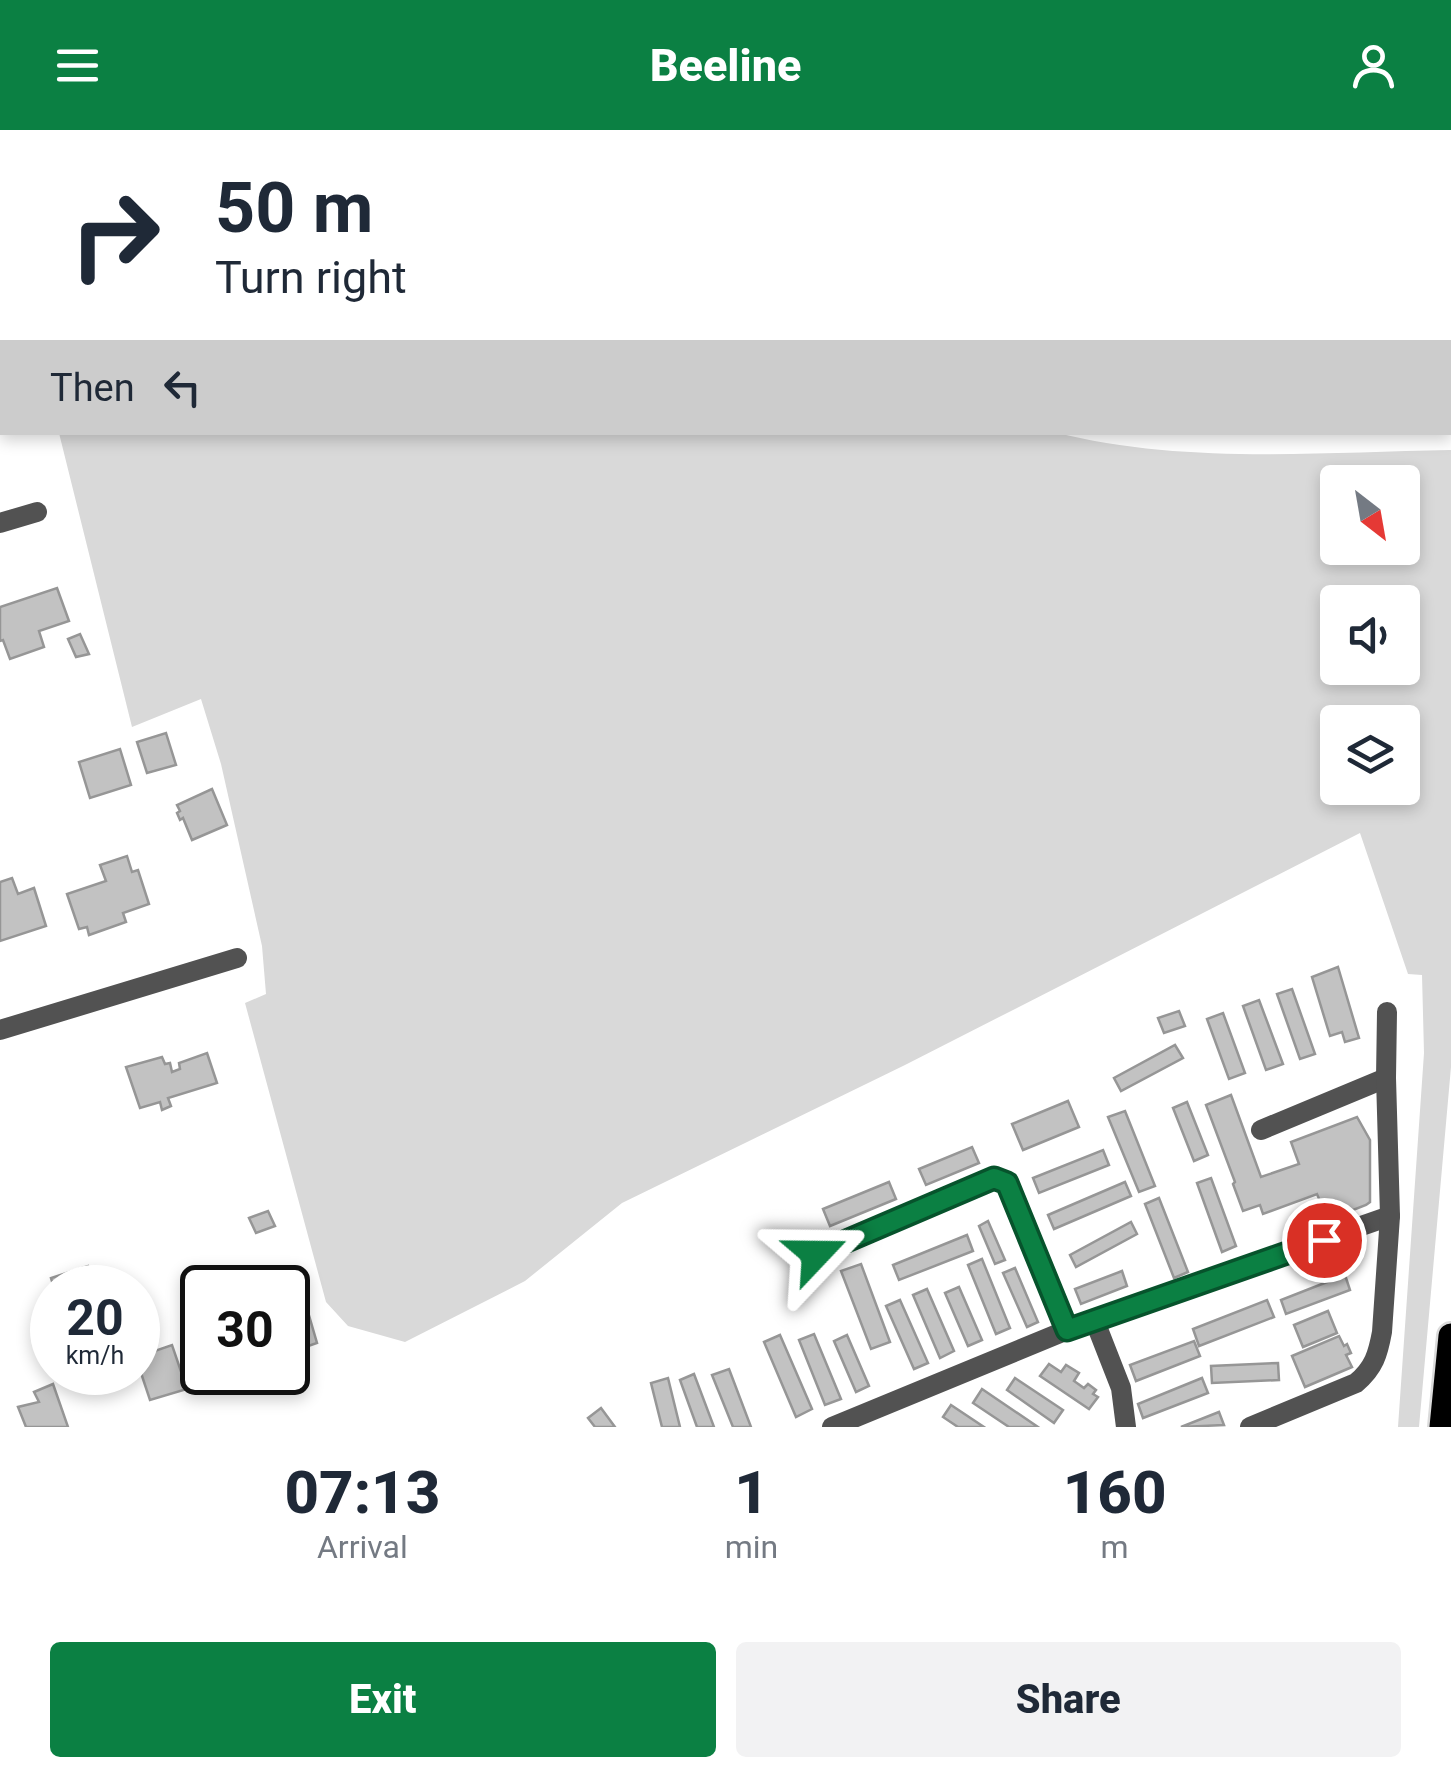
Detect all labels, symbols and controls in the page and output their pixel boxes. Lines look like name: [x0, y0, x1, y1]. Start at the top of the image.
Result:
icon: menu: [50, 38, 105, 93]
icon: person: [1346, 38, 1401, 93]
text: Beeline: [650, 39, 801, 92]
text: 50 m: [215, 167, 373, 249]
icon: right: [50, 170, 180, 300]
text: Turn right: [215, 251, 407, 304]
icon: left: [155, 360, 210, 415]
text: Then: [50, 366, 135, 410]
north arrow: [1320, 465, 1420, 565]
map controls: [1320, 465, 1420, 805]
button: sound: [1320, 585, 1420, 685]
button: layers: [1320, 705, 1420, 805]
pin: [1282, 1198, 1367, 1283]
position arrow: [764, 1202, 868, 1306]
icon: arrive: [1297, 1213, 1352, 1268]
speed limit sign: 30: [180, 1265, 310, 1395]
text: 20: [66, 1289, 124, 1347]
text: km/h: [66, 1341, 124, 1370]
text: 07:13: [284, 1457, 440, 1528]
text: 1: [734, 1457, 769, 1528]
text: 160: [1063, 1457, 1167, 1528]
text: Arrival: [317, 1528, 408, 1566]
text: min: [725, 1528, 778, 1566]
text: m: [1101, 1528, 1129, 1566]
button: Exit: [50, 1642, 716, 1757]
button: Share: [736, 1642, 1401, 1757]

